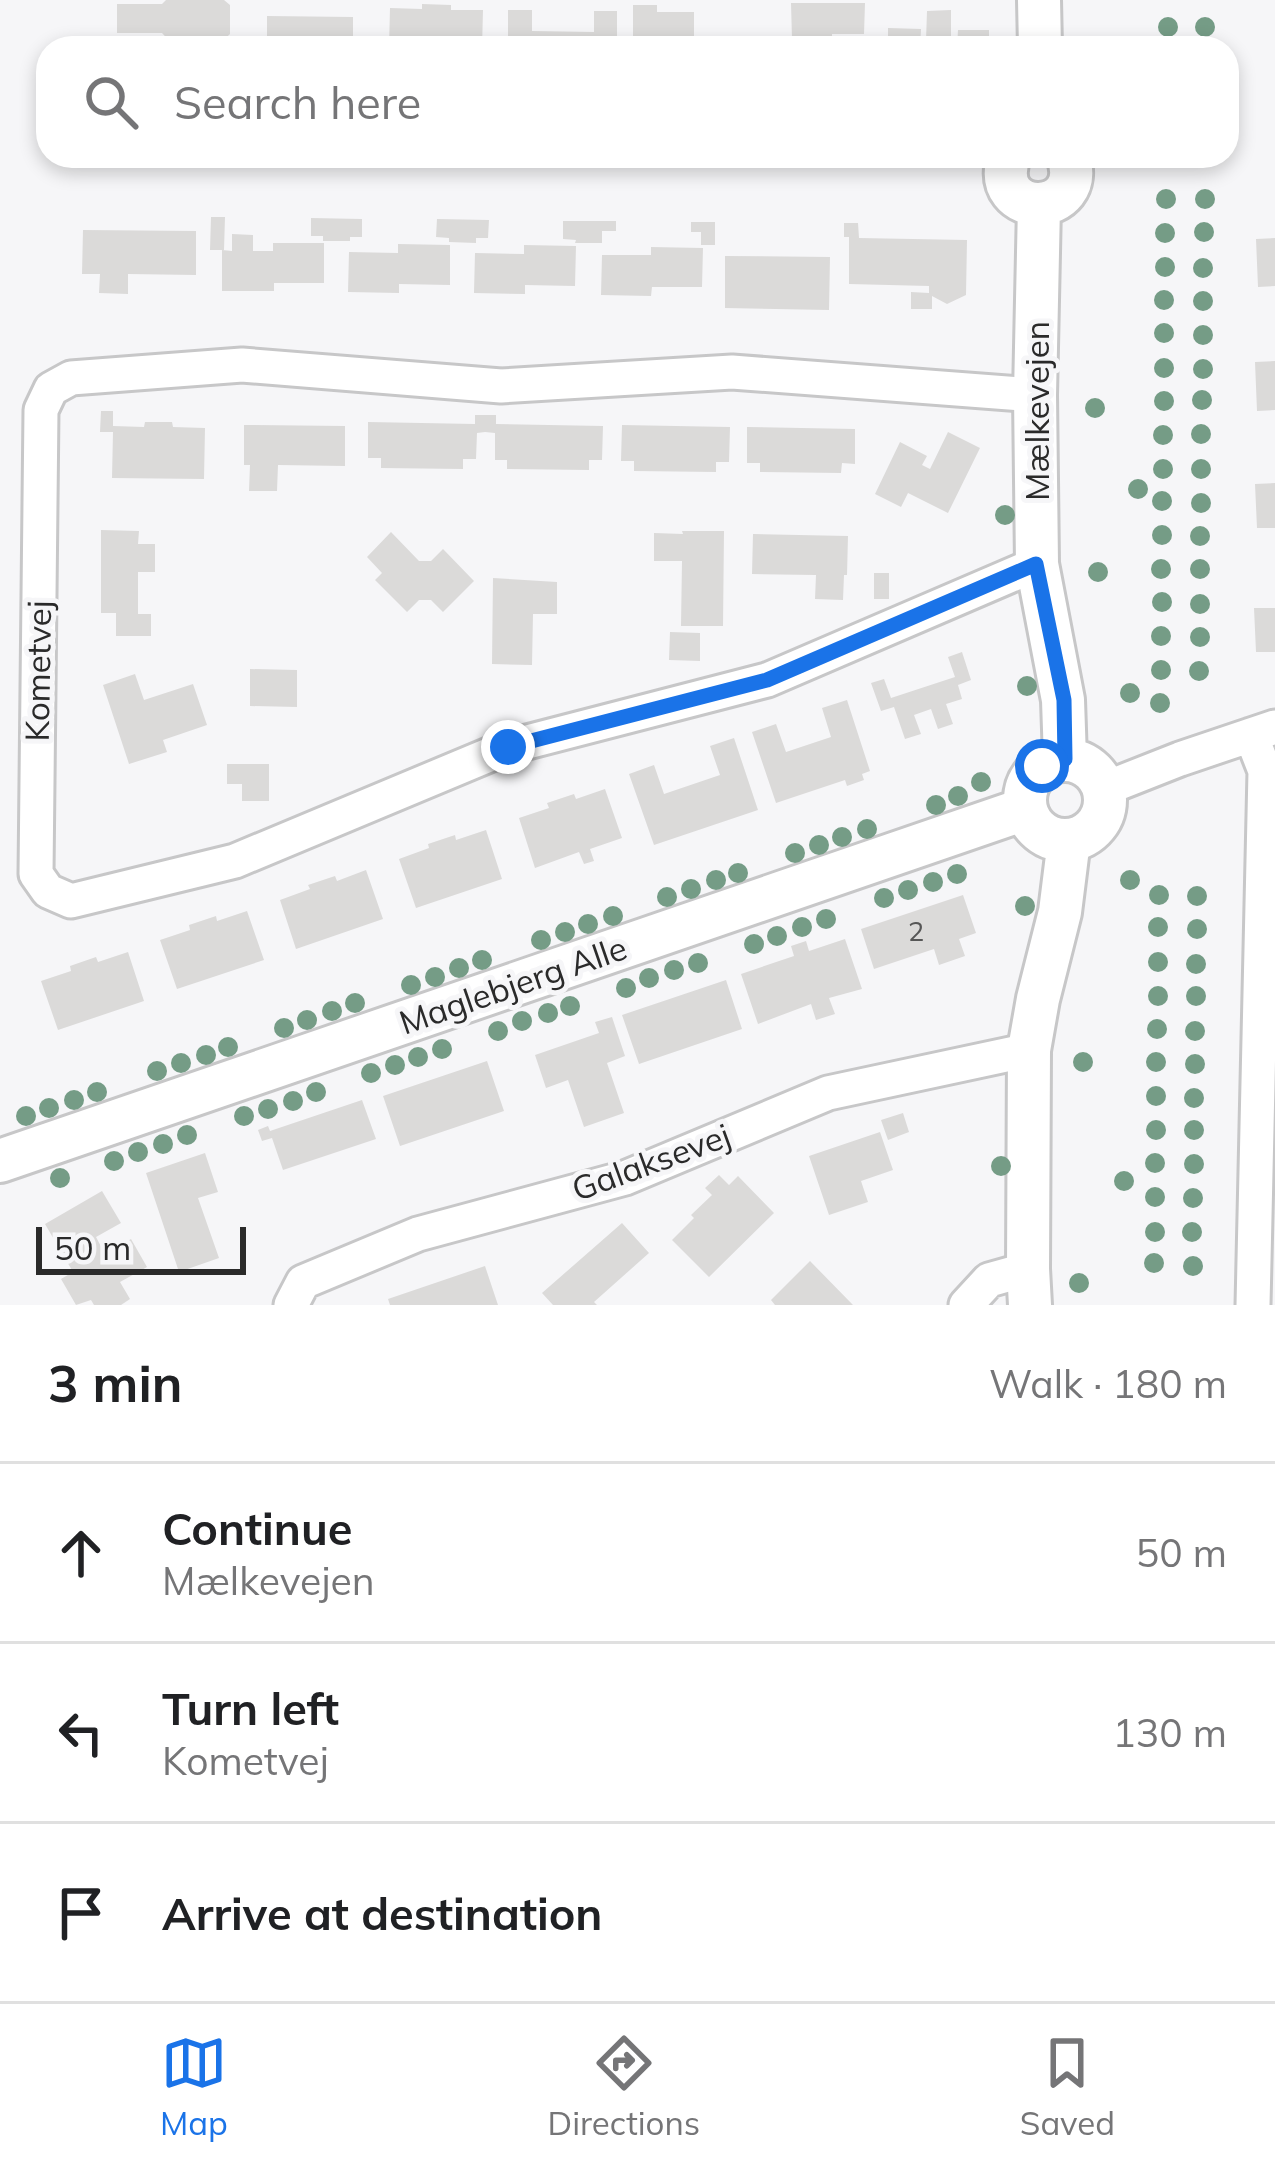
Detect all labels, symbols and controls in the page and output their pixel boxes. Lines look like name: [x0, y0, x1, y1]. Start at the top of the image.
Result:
search box: [36, 36, 1239, 168]
icon: search: [78, 69, 144, 135]
text: Search here: [174, 74, 421, 130]
street label: Mælkevejen: [1016, 321, 1057, 501]
street label: Kometvej: [16, 600, 59, 742]
route end: [481, 720, 535, 774]
route start: [1015, 739, 1069, 793]
house number: 2: [908, 914, 924, 948]
street label: Maglebjerg Alle: [394, 926, 632, 1043]
street label: Galaksevej: [566, 1114, 736, 1209]
scale bar: [36, 1221, 246, 1274]
text: 50 m: [54, 1227, 131, 1268]
text: 3 min: [48, 1351, 183, 1415]
text: Walk · 180 m: [989, 1359, 1227, 1408]
text: Continue: [162, 1500, 352, 1556]
icon: ahead: [48, 1520, 114, 1586]
text: 50 m: [1136, 1528, 1227, 1577]
text: Mælkevejen: [162, 1556, 375, 1605]
text: Turn left: [162, 1680, 339, 1736]
icon: left: [48, 1700, 114, 1766]
text: 130 m: [1112, 1708, 1227, 1757]
text: Kometvej: [162, 1736, 329, 1785]
icon: arrive: [48, 1880, 114, 1946]
text: Arrive at destination: [162, 1885, 602, 1941]
tab: Map: [160, 2030, 228, 2143]
tab: Directions: [548, 2030, 700, 2143]
tab: Saved: [1020, 2030, 1115, 2143]

